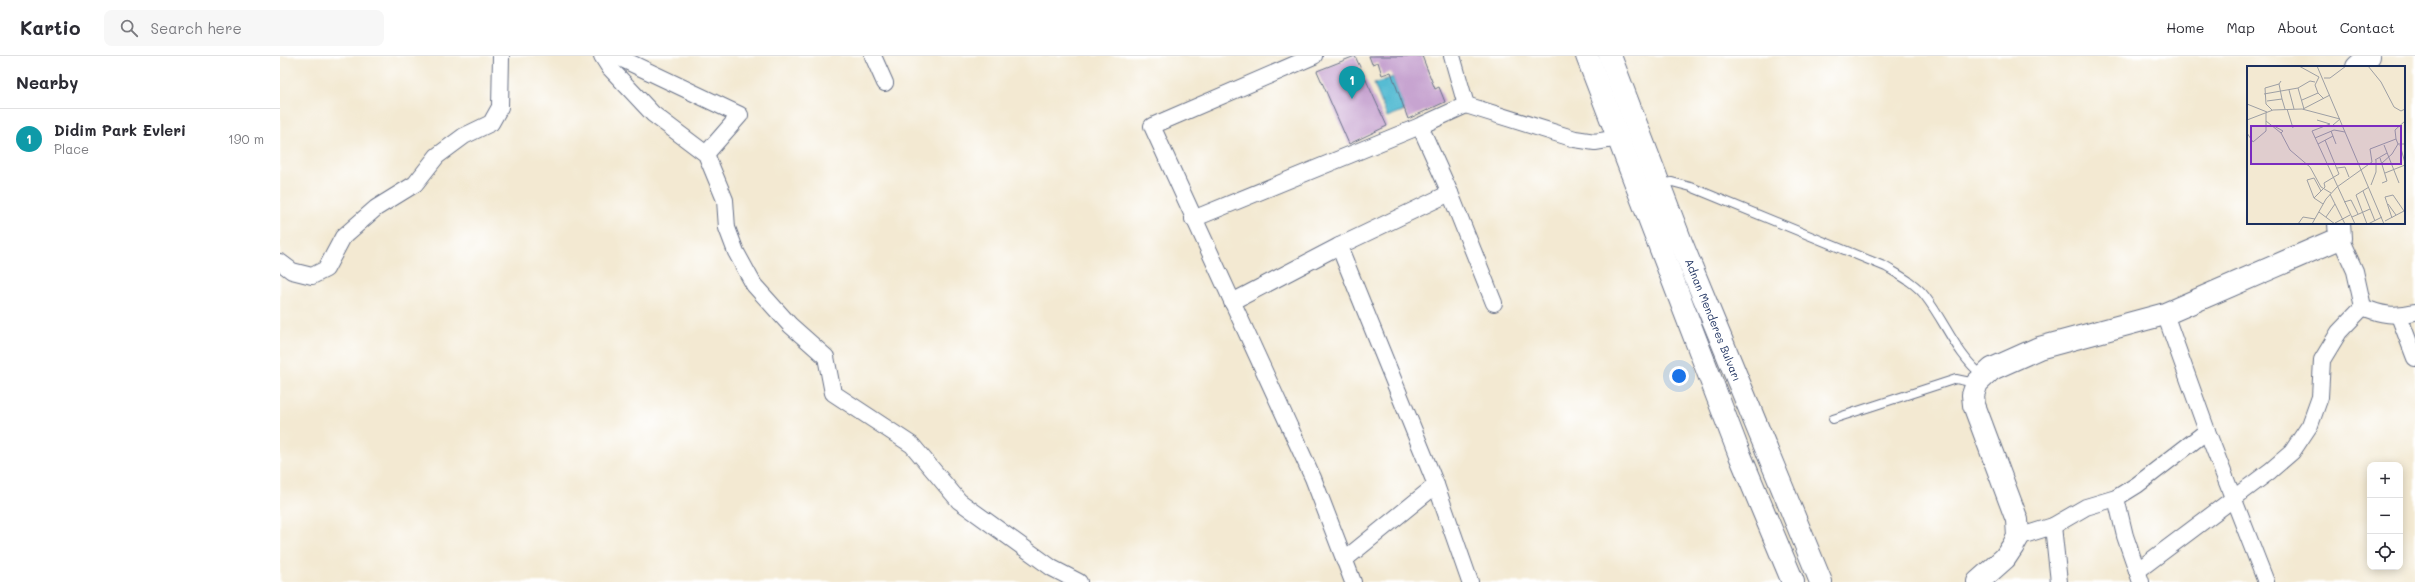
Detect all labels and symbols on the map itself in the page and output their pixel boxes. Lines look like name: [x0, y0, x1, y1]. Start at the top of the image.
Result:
pin: 1: [1339, 66, 1365, 99]
inset map: [2247, 66, 2405, 224]
street label: Adnan Menderes Bulvarı: [1682, 256, 1745, 383]
your location: [1669, 366, 1689, 386]

